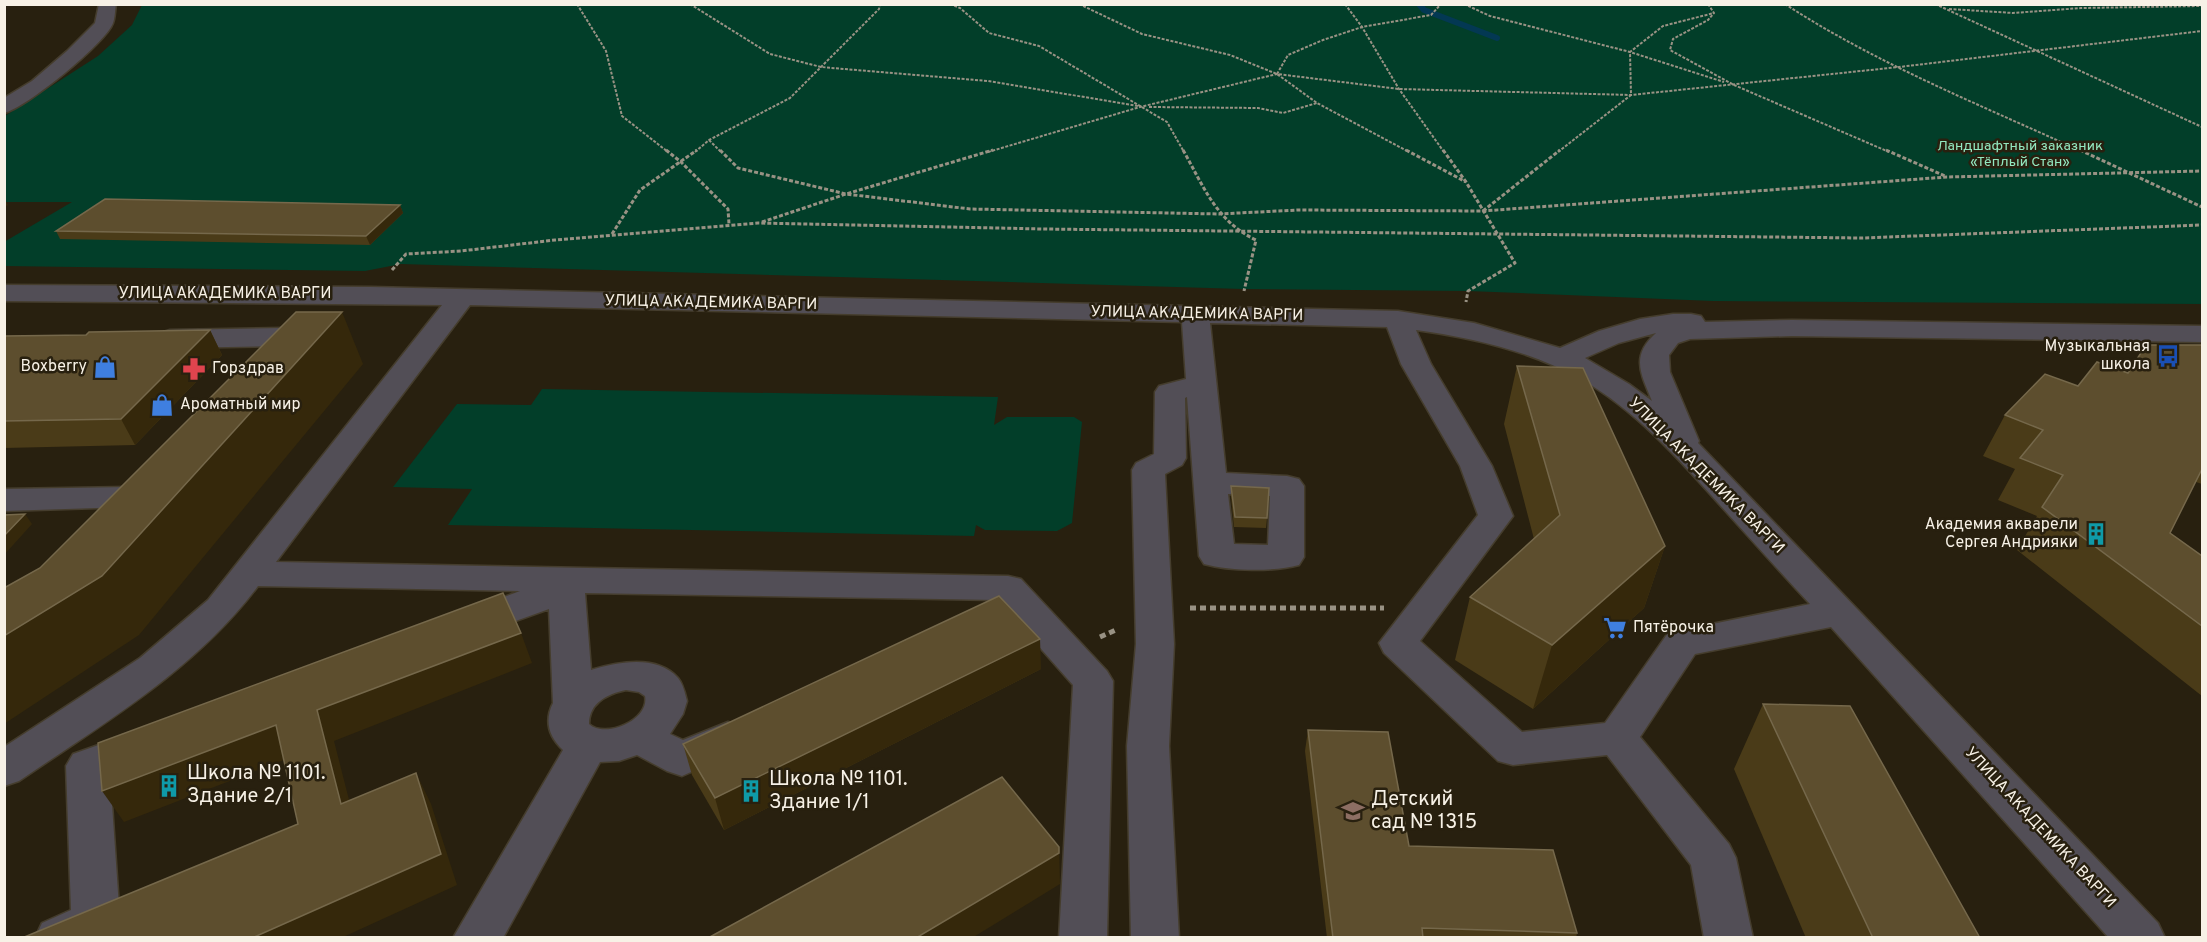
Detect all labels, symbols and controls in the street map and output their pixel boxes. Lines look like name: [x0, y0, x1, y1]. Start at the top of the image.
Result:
park label: Ландшафтный заказник «Тёплый Стан»: [1937, 138, 2103, 171]
street label: УЛИЦА АКАДЕМИКА ВАРГИ: [119, 284, 331, 304]
street label: УЛИЦА АКАДЕМИКА ВАРГИ: [604, 291, 818, 315]
street label: УЛИЦА АКАДЕМИКА ВАРГИ: [1090, 302, 1304, 326]
place label: Музыкальная школа: [2045, 337, 2150, 375]
bus stop icon: Музыкальная школа: [2155, 343, 2181, 369]
shop icon: Boxberry: [92, 354, 118, 380]
pharmacy icon: Горздрав: [181, 356, 207, 382]
place label: Boxberry: [21, 357, 87, 377]
place label: Горздрав: [212, 359, 284, 379]
shop icon: Ароматный мир: [149, 392, 175, 418]
street label: УЛИЦА АКАДЕМИКА ВАРГИ: [1624, 394, 1788, 558]
place label: Ароматный мир: [180, 395, 301, 415]
place label: Академия акварели Сергея Андрияки: [1925, 515, 2078, 553]
building icon: Академия акварели Сергея Андрияки: [2083, 521, 2109, 547]
supermarket icon: Пятёрочка: [1602, 615, 1628, 641]
place label: Пятёрочка: [1633, 618, 1714, 638]
street label: УЛИЦА АКАДЕМИКА ВАРГИ: [1960, 743, 2120, 913]
place label: Школа № 1101. Здание 2/1: [187, 761, 326, 810]
place label: Школа № 1101. Здание 1/1: [769, 767, 908, 816]
building icon: Школа № 1101. Здание 2/1: [156, 773, 182, 799]
building icon: Школа № 1101. Здание 1/1: [738, 778, 764, 804]
place label: Детский сад № 1315: [1371, 787, 1477, 836]
school or university icon: Детский сад № 1315: [1340, 798, 1366, 824]

